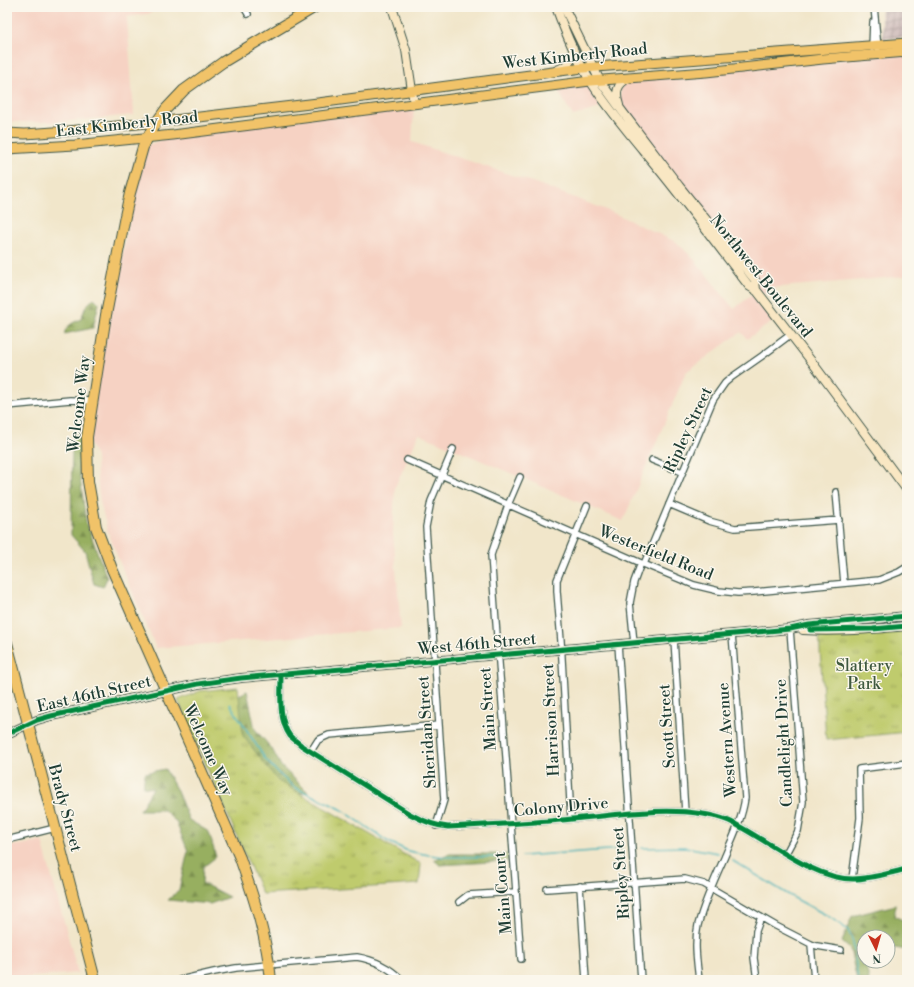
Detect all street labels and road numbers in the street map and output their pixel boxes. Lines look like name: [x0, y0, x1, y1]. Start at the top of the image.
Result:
street label: West Kimberly Road: [501, 38, 648, 74]
street label: East Kimberly Road: [55, 107, 199, 141]
street label: Northwest Boulevard: [705, 210, 817, 342]
street label: Welcome Way: [63, 354, 95, 455]
street label: Ripley Street: [659, 383, 717, 476]
street label: Westerfield Road: [595, 521, 716, 585]
street label: West 46th Street: [416, 629, 537, 659]
street label: Harrison Street: [538, 663, 564, 777]
street label: Main Street: [475, 666, 501, 752]
street label: East 46th Street: [35, 671, 153, 717]
street label: Sheridan Street: [413, 675, 441, 789]
street label: Candlelight Drive: [771, 679, 797, 807]
street label: Western Avenue: [713, 682, 741, 799]
street label: Scott Street: [654, 683, 680, 769]
street label: Welcome Way: [179, 700, 237, 799]
street label: Brady Street: [43, 761, 86, 854]
street label: Colony Drive: [513, 793, 609, 821]
street label: Ripley Street: [608, 826, 634, 920]
street label: Main Court: [489, 851, 517, 935]

